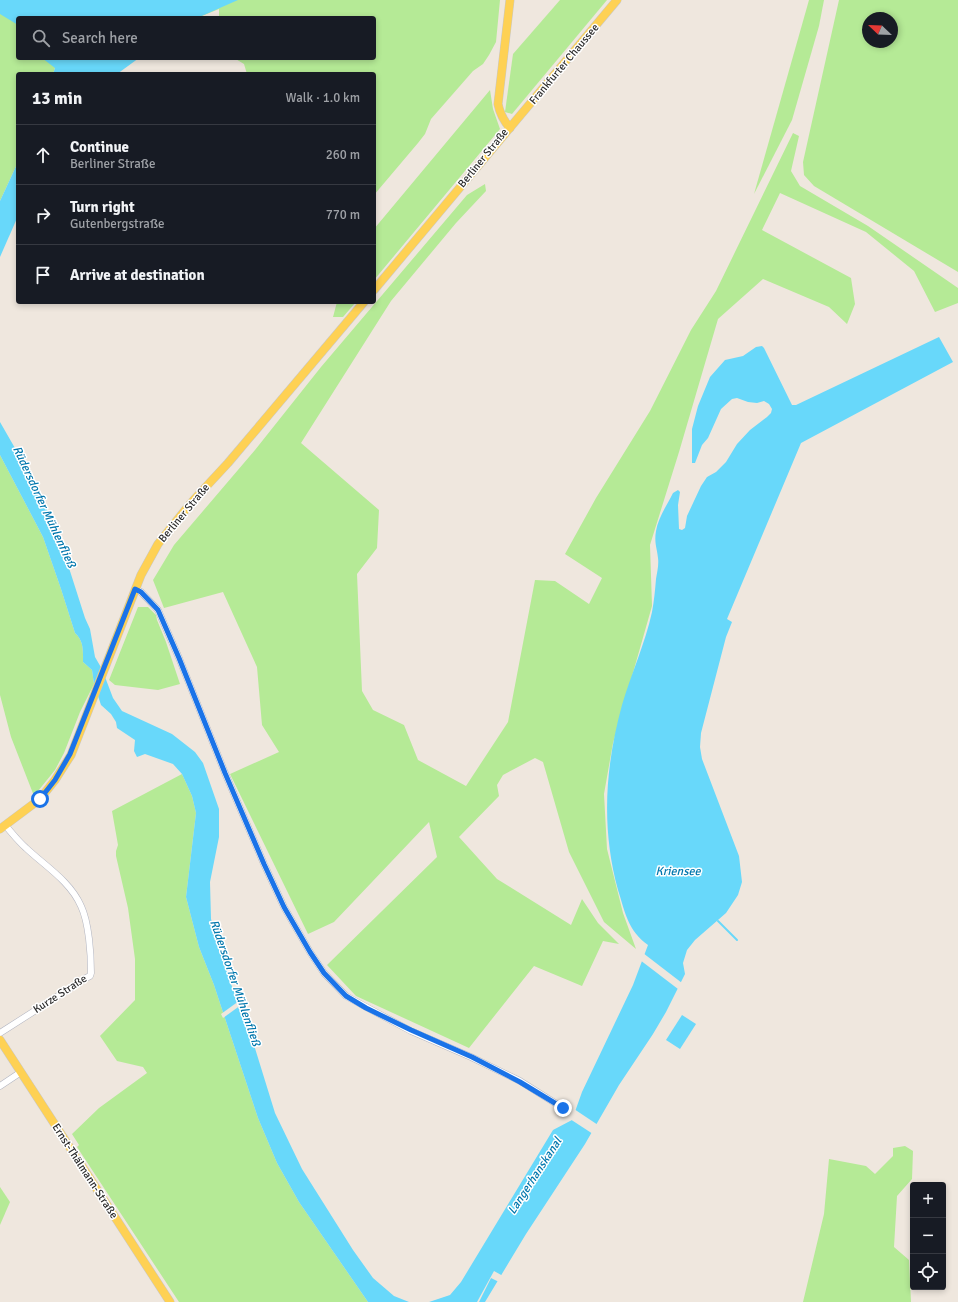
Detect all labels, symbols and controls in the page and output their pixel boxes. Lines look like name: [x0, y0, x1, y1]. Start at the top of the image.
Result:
north arrow: [862, 12, 898, 48]
search box: [16, 16, 376, 60]
street label: Frankfurter Chaussee: [527, 21, 601, 107]
icon: search: [30, 27, 52, 49]
text: Search here: [62, 29, 138, 47]
text: 13 min: [32, 88, 82, 109]
text: Walk · 1.0 km: [286, 90, 360, 106]
street label: Berliner Straße: [455, 126, 511, 190]
text: Continue: [70, 138, 129, 156]
icon: ahead: [32, 144, 54, 166]
text: 260 m: [326, 147, 360, 163]
text: Berliner Straße: [70, 156, 155, 172]
text: Turn right: [70, 198, 135, 216]
icon: right: [32, 204, 54, 226]
text: 770 m: [326, 207, 360, 223]
text: Gutenbergstraße: [70, 216, 165, 232]
icon: arrive: [32, 264, 54, 286]
text: Arrive at destination: [70, 266, 205, 284]
water label: Rüdersdorfer Mühlenfließ: [9, 444, 79, 572]
street label: Berliner Straße: [156, 481, 212, 545]
route start: [31, 790, 49, 808]
water label: Kriensee: [656, 864, 701, 879]
water label: Rüdersdorfer Mühlenfließ: [206, 918, 264, 1050]
street label: Kurze Straße: [31, 972, 89, 1016]
route end: [554, 1099, 572, 1117]
street label: Ernst-Thälmann-Straße: [49, 1121, 121, 1221]
water label: Langerhanskanal: [505, 1134, 566, 1217]
map controls: [910, 1182, 946, 1290]
button: +: [910, 1182, 946, 1218]
button: −: [910, 1218, 946, 1254]
button: locate: [910, 1254, 946, 1290]

